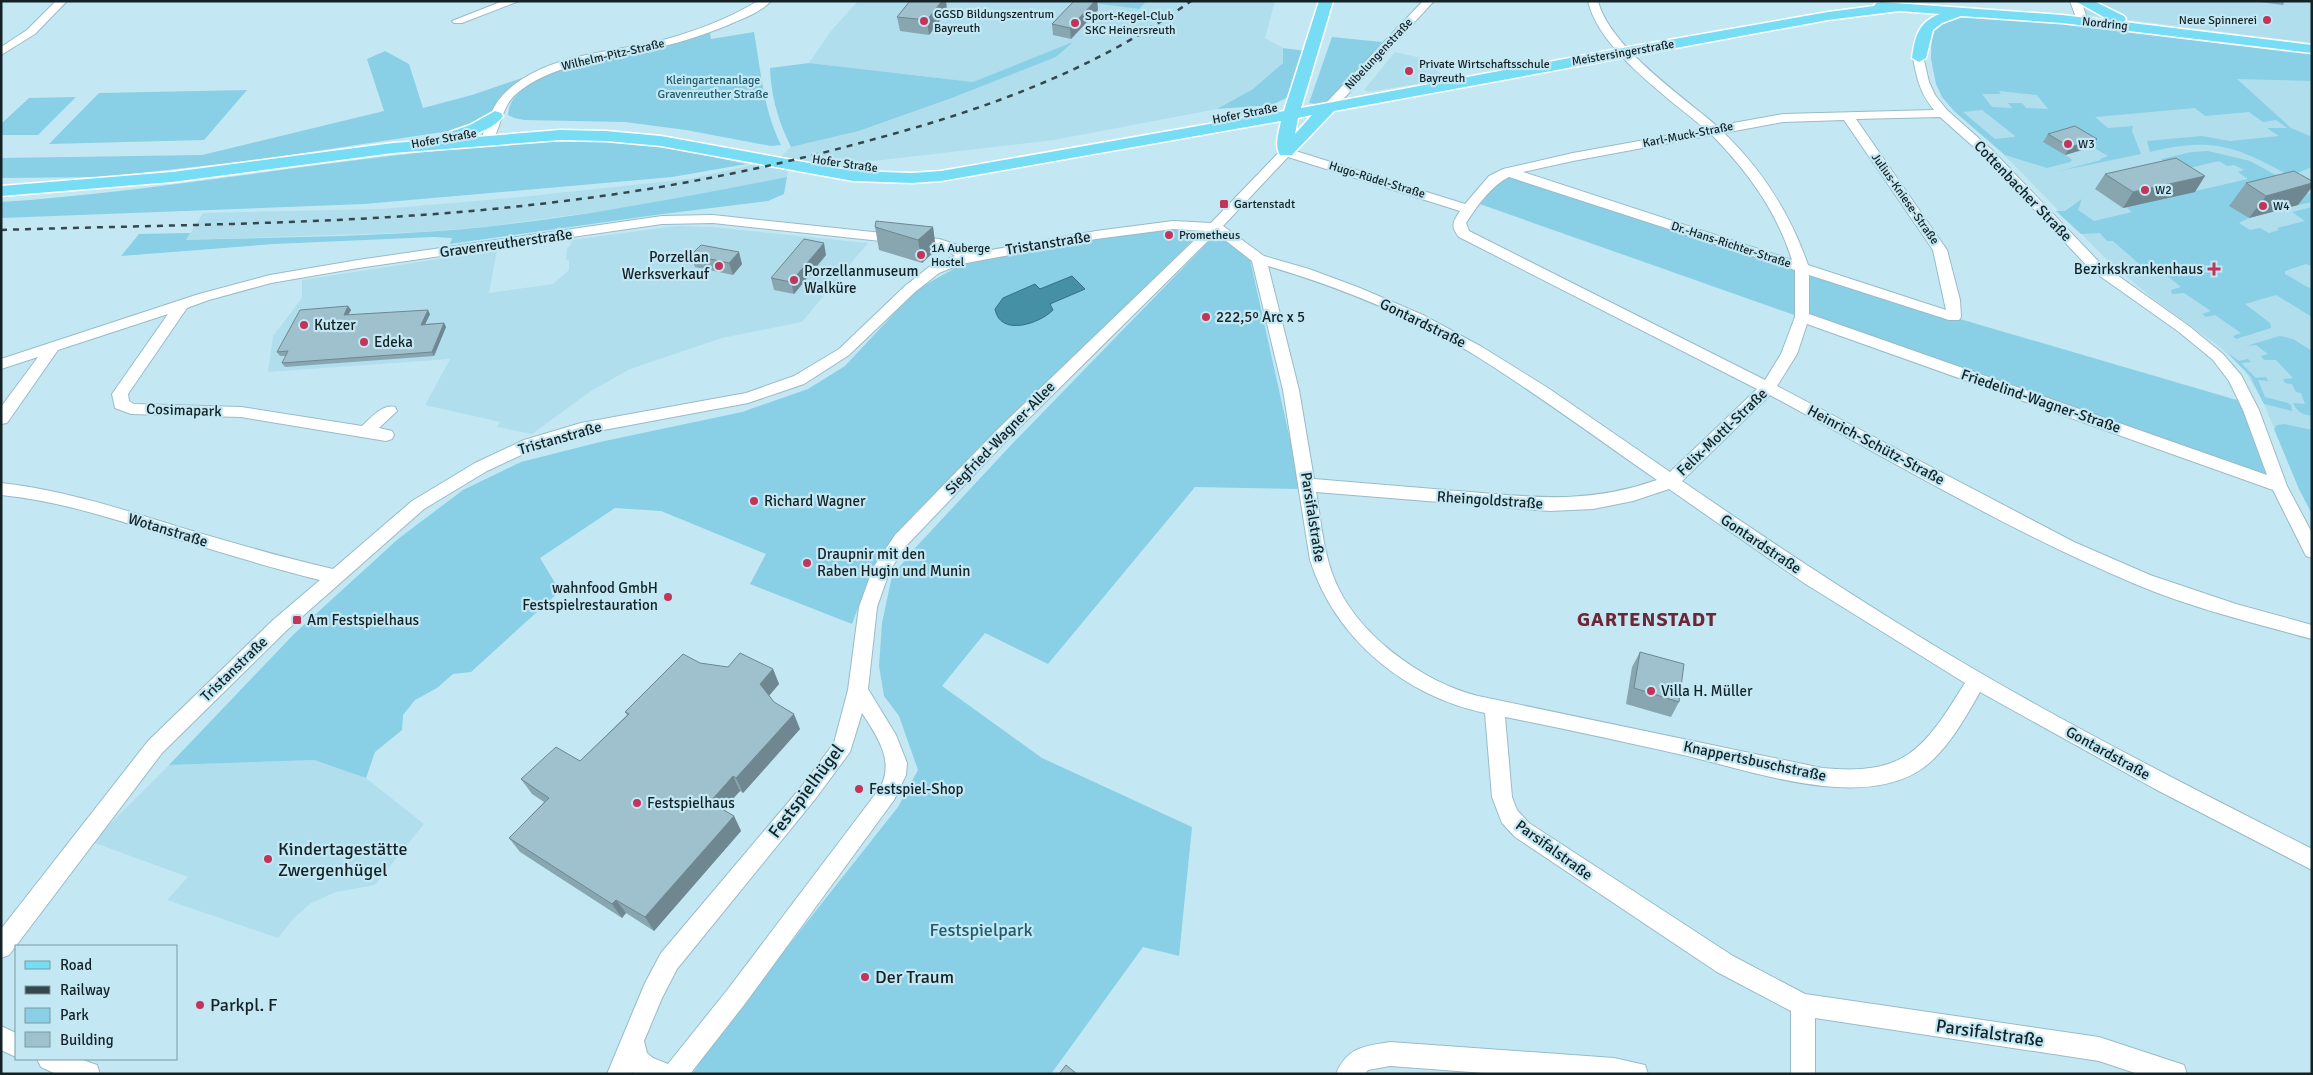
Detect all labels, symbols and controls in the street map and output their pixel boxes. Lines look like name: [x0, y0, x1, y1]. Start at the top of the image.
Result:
place label: GGSD Bildungszentrum Bayreuth: [934, 7, 1054, 36]
place label: Sport-Kegel-Club SKC Heinersreuth: [1085, 9, 1176, 38]
place label: Neue Spinnerei: [2179, 13, 2257, 28]
street label: Nordring: [2081, 14, 2129, 34]
marker: Neue Spinnerei: [2261, 14, 2273, 26]
marker: GGSD Bildungszentrum Bayreuth: [918, 15, 930, 27]
street label: Nibelungenstraße: [1342, 15, 1416, 93]
marker: Sport-Kegel-Club SKC Heinersreuth: [1069, 17, 1081, 29]
street label: Wilhelm-Pitz-Straße: [560, 36, 666, 74]
street label: Meistersingerstraße: [1571, 37, 1675, 69]
place label: Private Wirtschaftsschule Bayreuth: [1419, 57, 1550, 86]
marker: Private Wirtschaftsschule Bayreuth: [1403, 65, 1415, 77]
park label: Kleingartenanlage Gravenreuther Straße: [657, 73, 769, 102]
street label: Hofer Straße: [1211, 100, 1279, 128]
street label: Karl-Muck-Straße: [1641, 119, 1735, 151]
street label: Hofer Straße: [410, 126, 478, 152]
street label: Cottenbacher Straße: [1970, 137, 2076, 245]
place label: W3: [2078, 137, 2095, 152]
marker: W3: [2062, 138, 2074, 150]
street label: Julius-Kniese-Straße: [1868, 151, 1942, 247]
street label: Hofer Straße: [811, 152, 879, 176]
street label: Hugo-Rüdel-Straße: [1327, 158, 1427, 202]
place label: W2: [2155, 183, 2172, 198]
marker: W2: [2139, 184, 2151, 196]
place label: Gartenstadt: [1234, 197, 1295, 212]
marker: Gartenstadt: [1218, 198, 1230, 210]
place label: W4: [2273, 199, 2290, 214]
marker: W4: [2257, 200, 2269, 212]
street label: Dr.-Hans-Richter-Straße: [1669, 219, 1793, 271]
street label: Gravenreutherstraße: [438, 225, 574, 261]
street label: Tristanstraße: [1004, 227, 1092, 259]
place label: Prometheus: [1179, 228, 1240, 243]
marker: Prometheus: [1163, 229, 1175, 241]
place label: 1A Auberge Hostel: [931, 241, 990, 270]
place label: Porzellan Werksverkauf: [622, 248, 710, 283]
marker: 1A Auberge Hostel: [915, 249, 927, 261]
marker: Porzellan Werksverkauf: [713, 260, 725, 272]
place label: Bezirkskrankenhaus: [2074, 260, 2203, 278]
place label: Porzellanmuseum Walküre: [804, 262, 918, 297]
marker: Bezirkskrankenhaus: [2207, 262, 2221, 276]
marker: Porzellanmuseum Walküre: [788, 274, 800, 286]
street label: Gontardstraße: [1377, 294, 1469, 352]
place label: 222,5º Arc x 5: [1216, 308, 1305, 326]
marker: 222,5º Arc x 5: [1200, 311, 1212, 323]
place label: Kutzer: [314, 316, 356, 334]
marker: Kutzer: [298, 319, 310, 331]
place label: Edeka: [374, 333, 413, 351]
marker: Edeka: [358, 336, 370, 348]
street label: Friedelind-Wagner-Straße: [1959, 365, 2123, 437]
street label: Siegfried-Wagner-Allee: [941, 378, 1059, 498]
street label: Felix-Mottl-Straße: [1673, 384, 1771, 480]
street label: Cosimapark: [146, 400, 223, 420]
street label: Heinrich-Schütz-Straße: [1804, 401, 1948, 489]
street label: Tristanstraße: [516, 418, 604, 458]
street label: Parsifalstraße: [1297, 471, 1329, 563]
street label: Rheingoldstraße: [1436, 487, 1544, 513]
place label: Richard Wagner: [764, 492, 866, 510]
marker: Richard Wagner: [748, 495, 760, 507]
street label: Wotanstraße: [126, 509, 210, 551]
street label: Gontardstraße: [1717, 510, 1805, 578]
place label: Draupnir mit den Raben Hugin und Munin: [817, 545, 971, 580]
marker: Draupnir mit den Raben Hugin und Munin: [801, 557, 813, 569]
place label: wahnfood GmbH Festspielrestauration: [522, 579, 658, 614]
marker: wahnfood GmbH Festspielrestauration: [662, 591, 674, 603]
district label: GARTENSTADT: [1577, 607, 1717, 632]
place label: Am Festspielhaus: [307, 611, 420, 629]
marker: Am Festspielhaus: [291, 614, 303, 626]
street label: Tristanstraße: [197, 633, 271, 705]
place label: Villa H. Müller: [1661, 682, 1753, 700]
marker: Villa H. Müller: [1645, 685, 1657, 697]
street label: Gontardstraße: [2063, 722, 2153, 784]
street label: Knappertsbuschstraße: [1682, 737, 1828, 785]
street label: Festspielhügel: [763, 740, 849, 842]
place label: Festspiel-Shop: [869, 780, 964, 798]
marker: Festspiel-Shop: [853, 783, 865, 795]
place label: Festspielhaus: [647, 794, 735, 812]
marker: Festspielhaus: [631, 797, 643, 809]
street label: Parsifalstraße: [1512, 816, 1596, 884]
place label: Kindertagestätte Zwergenhügel: [278, 838, 407, 881]
marker: Kindertagestätte Zwergenhügel: [262, 853, 274, 865]
park label: Festspielpark: [930, 919, 1032, 941]
legend: [15, 945, 178, 1060]
text: Road: [60, 956, 92, 974]
place label: Der Traum: [875, 966, 954, 988]
marker: Der Traum: [859, 971, 871, 983]
text: Railway: [60, 981, 110, 999]
place label: Parkpl. F: [210, 994, 278, 1016]
marker: Parkpl. F: [194, 999, 206, 1011]
text: Park: [60, 1006, 89, 1024]
street label: Parsifalstraße: [1935, 1015, 2045, 1051]
text: Building: [60, 1031, 114, 1049]

